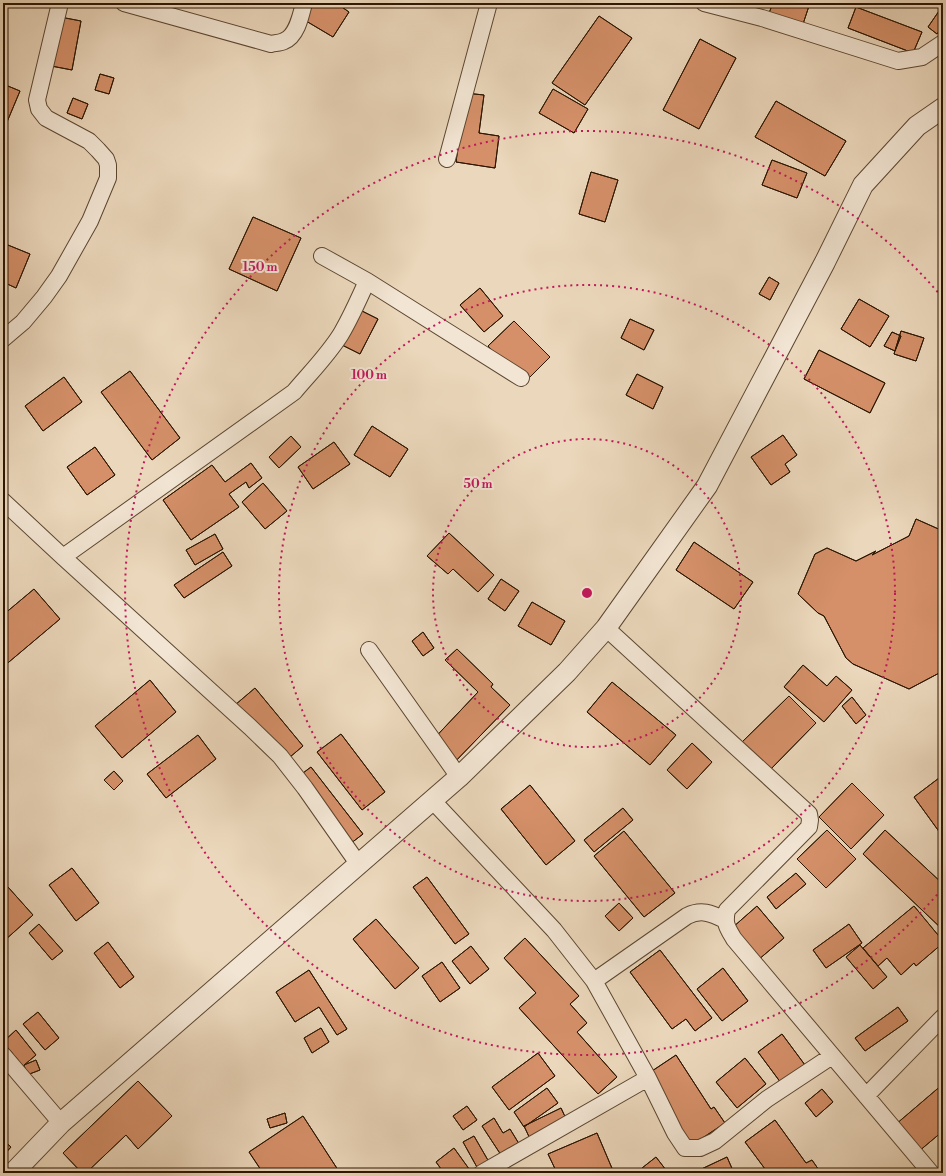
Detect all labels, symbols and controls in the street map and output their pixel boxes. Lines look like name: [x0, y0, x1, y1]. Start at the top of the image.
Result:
text: 150 m: [243, 260, 277, 275]
text: 100 m: [351, 368, 387, 383]
text: 50 m: [463, 477, 493, 492]
centre of rings: [580, 586, 594, 600]

